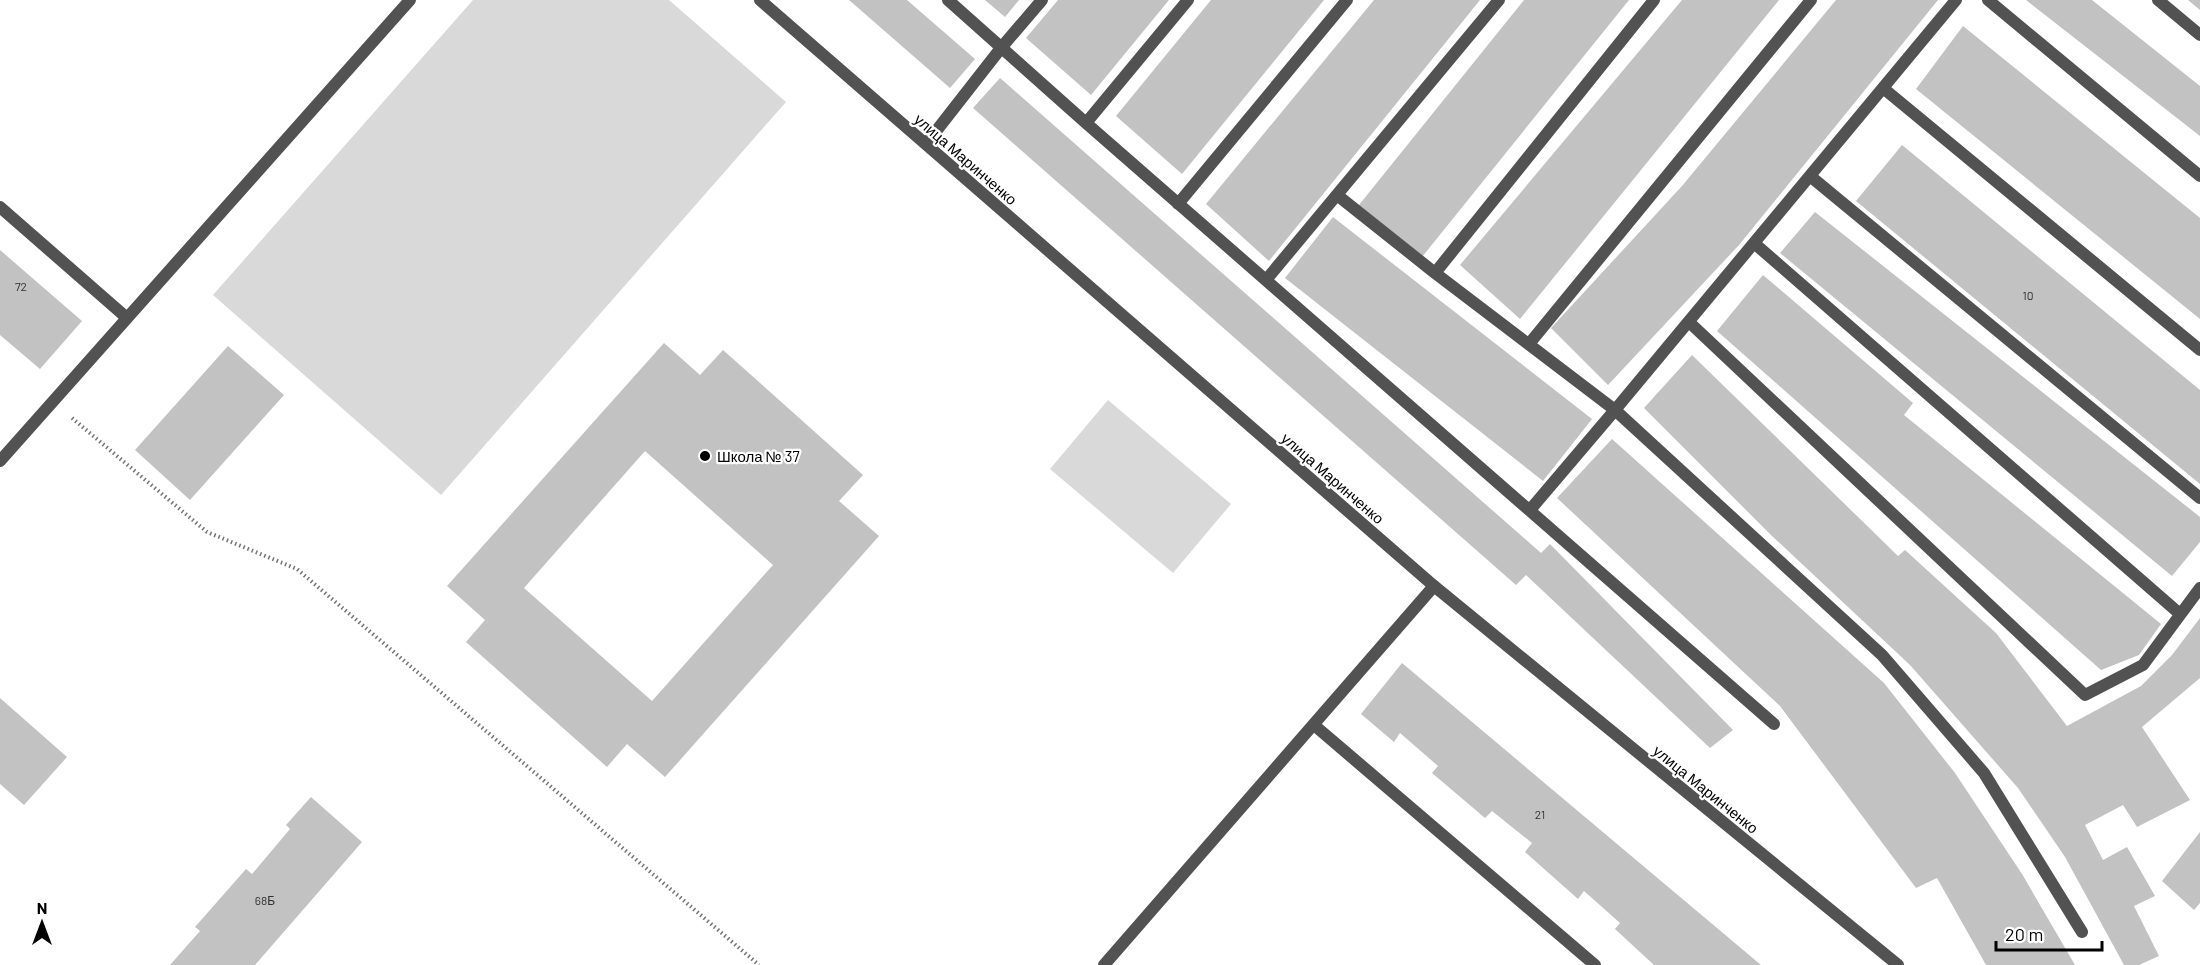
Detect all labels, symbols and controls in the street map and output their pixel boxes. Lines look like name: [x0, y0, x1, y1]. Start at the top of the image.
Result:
street label: улица Маринченко: [911, 110, 1021, 208]
house number: 72: [15, 279, 27, 293]
house number: 10: [2023, 288, 2033, 302]
street label: улица Маринченко: [1278, 429, 1388, 527]
place label: Школа № 37: [717, 447, 800, 465]
marker: Школа № 37: [698, 449, 712, 463]
street label: улица Маринченко: [1650, 741, 1762, 837]
house number: 21: [1535, 807, 1545, 821]
north arrow: [12, 893, 72, 953]
house number: 68Б: [255, 893, 275, 907]
text: N: [37, 898, 47, 917]
scale bar: [1996, 914, 2102, 952]
text: 20 m: [2005, 923, 2043, 945]

